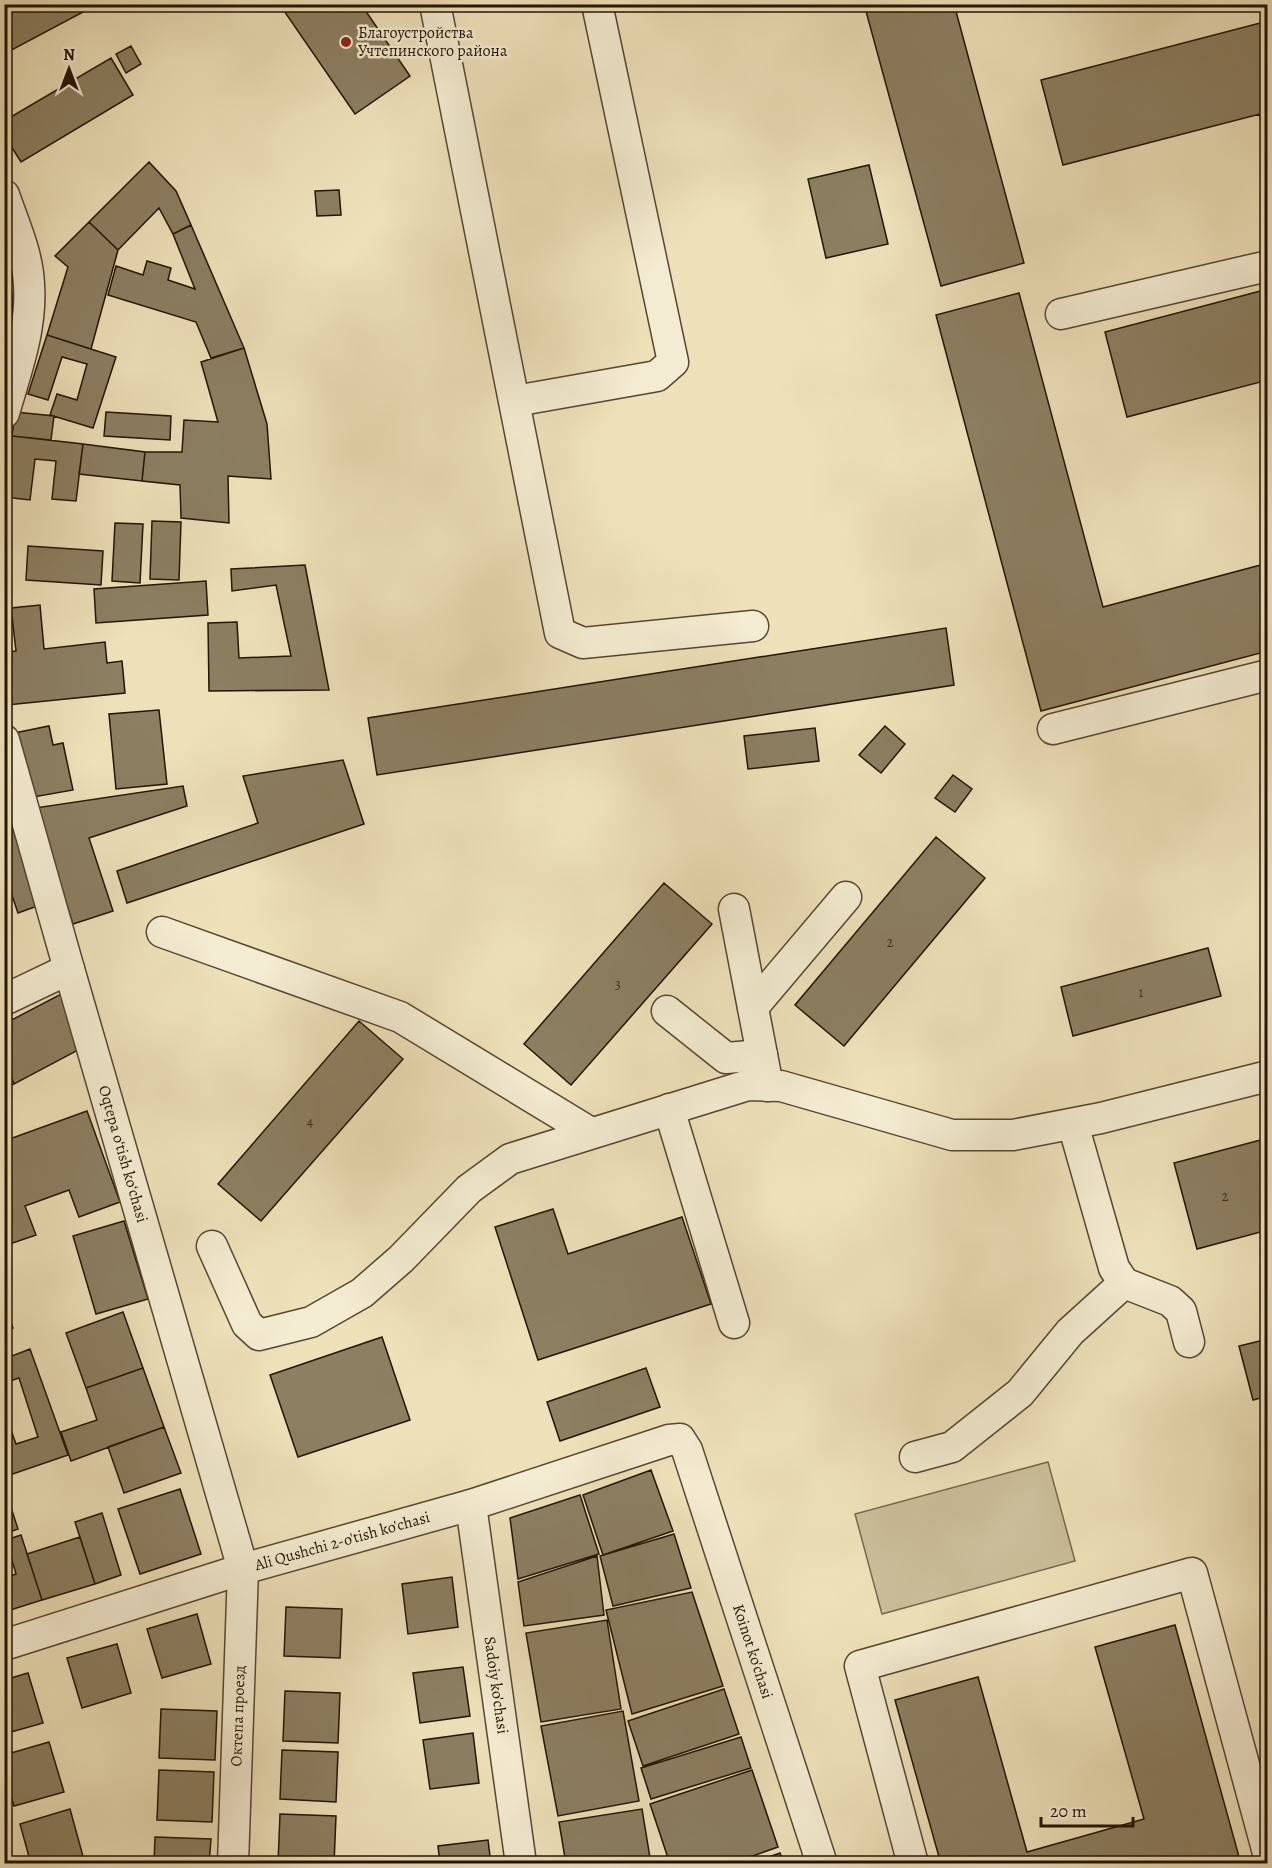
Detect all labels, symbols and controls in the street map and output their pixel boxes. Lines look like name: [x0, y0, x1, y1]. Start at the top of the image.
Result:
place label: Благоустройства Учтепинского района: [358, 22, 508, 62]
marker: Благоустройства Учтепинского района: [339, 35, 353, 49]
north arrow: [39, 39, 99, 99]
text: N: [63, 44, 75, 66]
house number: 2: [887, 933, 894, 952]
house number: 3: [615, 975, 621, 994]
house number: 1: [1139, 983, 1144, 1002]
street label: Oqtepa oʻtish koʻchasi: [93, 1083, 153, 1225]
house number: 4: [307, 1112, 313, 1131]
house number: 2: [1222, 1187, 1229, 1206]
street label: Ali Qushchi 2-o'tish ko'chasi: [251, 1506, 433, 1576]
street label: Koinot ko'chasi: [727, 1601, 778, 1702]
street label: Sadoiy ko'chasi: [478, 1635, 514, 1735]
street label: Октепа проезд: [225, 1665, 251, 1767]
scale bar: [1041, 1790, 1132, 1828]
text: 20 m: [1050, 1799, 1087, 1823]

